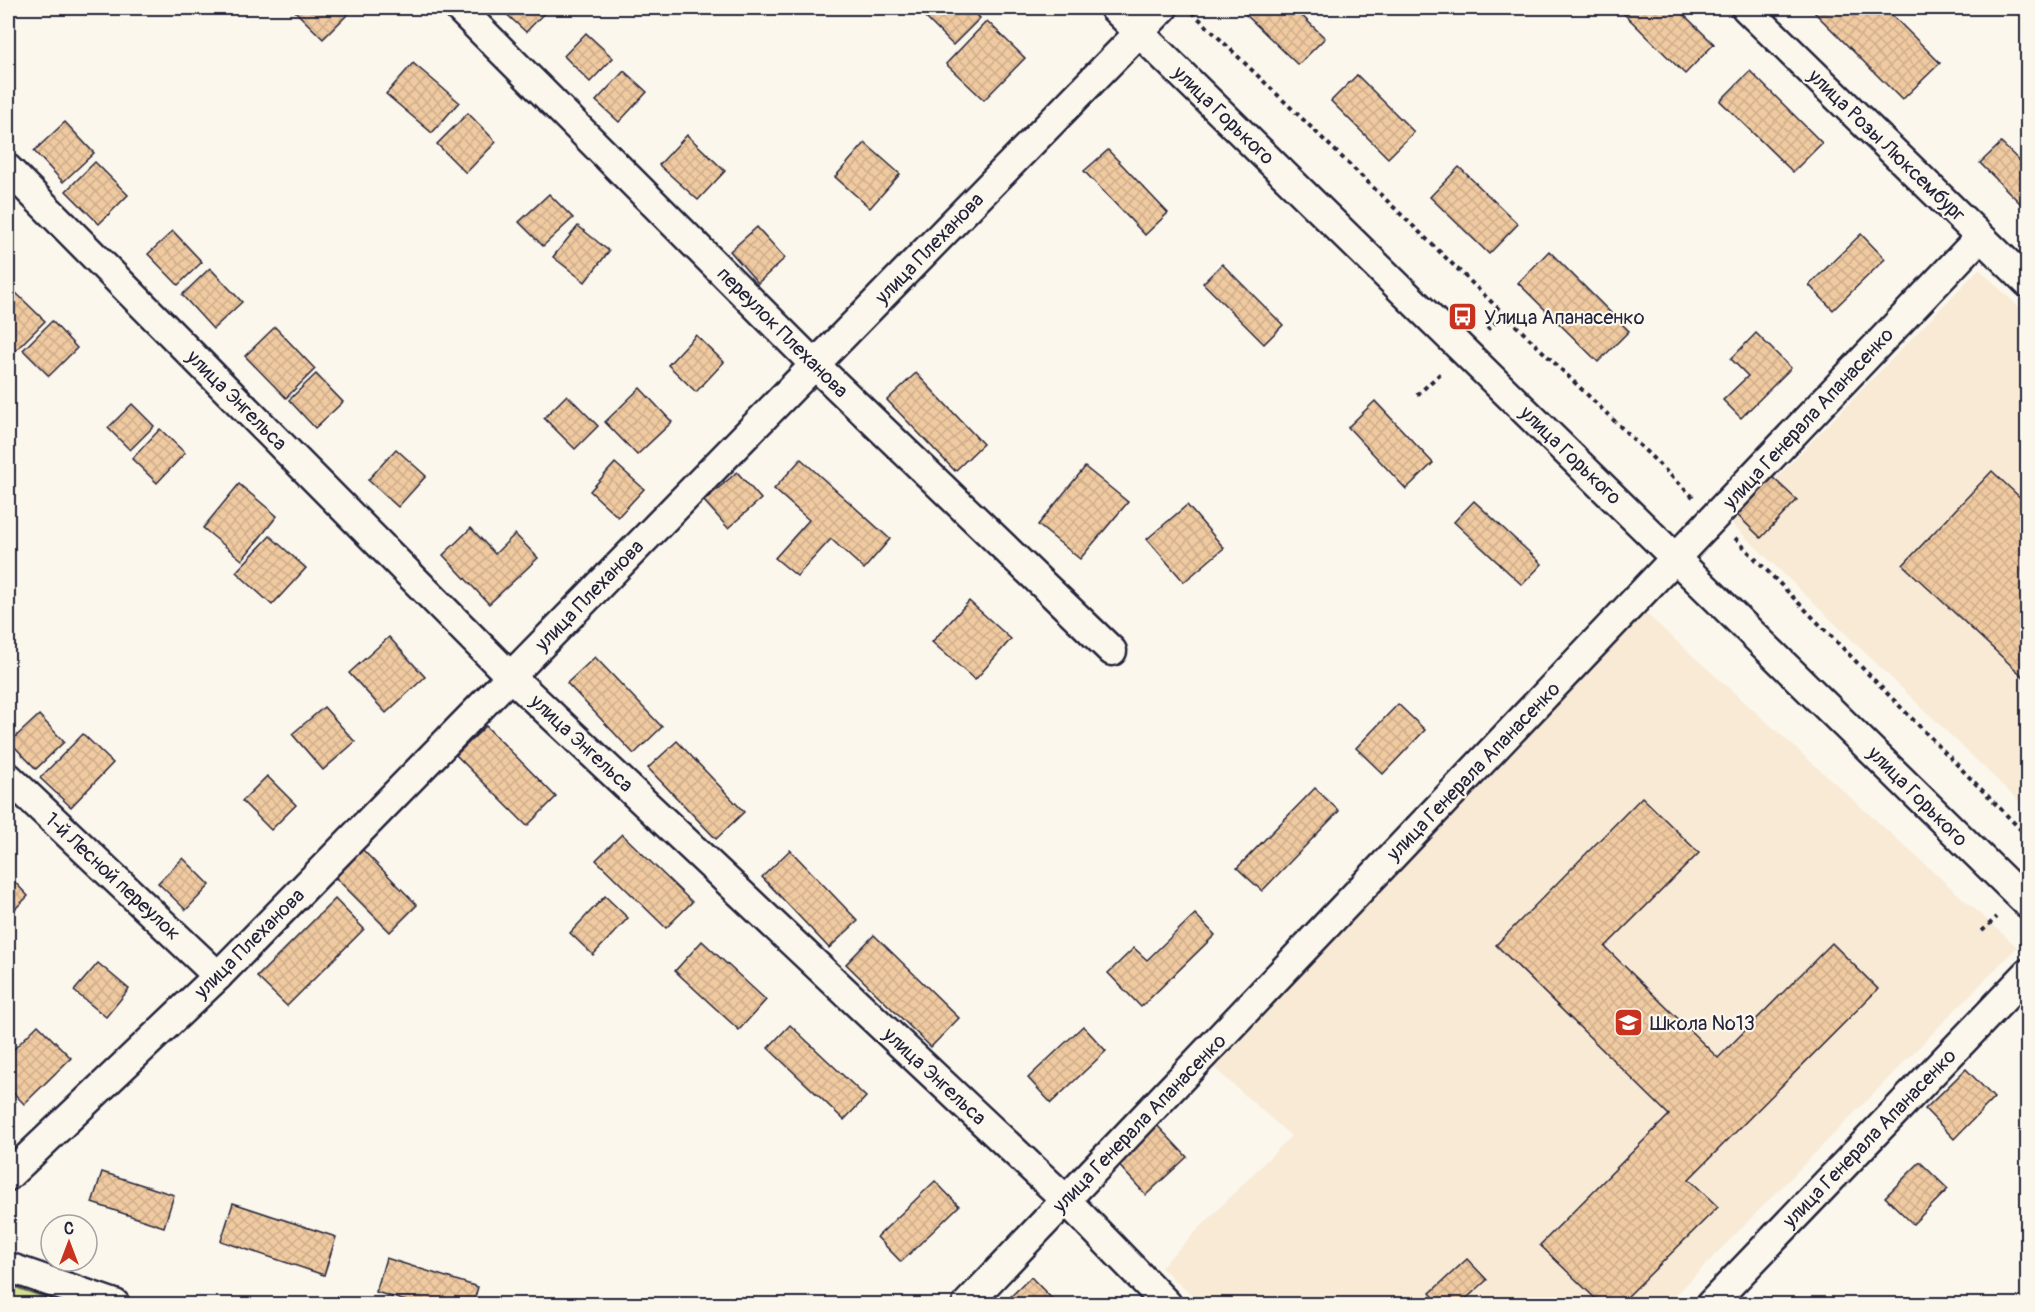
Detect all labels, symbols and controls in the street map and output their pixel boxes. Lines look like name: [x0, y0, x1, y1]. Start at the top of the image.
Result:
street label: улица Горького: [1167, 60, 1280, 170]
street label: улица Розы Люксембург: [1802, 63, 1971, 227]
street label: улица Плеханова: [869, 187, 989, 310]
street label: переулок Плеханова: [712, 262, 853, 403]
bus stop icon: Улица Апанасенко: [1447, 301, 1479, 333]
place label: Улица Апанасенко: [1484, 305, 1645, 330]
street label: улица Генерала Апанасенко: [1717, 322, 1899, 515]
street label: улица Энгельса: [180, 344, 292, 456]
street label: улица Горького: [1514, 400, 1627, 510]
street label: улица Плеханова: [529, 534, 649, 657]
street label: улица Генерала Апанасенко: [1381, 676, 1566, 867]
street label: улица Энгельса: [524, 689, 638, 798]
street label: улица Горького: [1862, 740, 1973, 852]
street label: 1-й Лесной переулок: [40, 807, 186, 946]
street label: улица Плеханова: [188, 883, 310, 1004]
school or university icon: Школа №13: [1613, 1007, 1645, 1039]
place label: Школа №13: [1650, 1011, 1755, 1036]
street label: улица Энгельса: [877, 1022, 991, 1131]
street label: улица Генерала Апанасенко: [1047, 1028, 1232, 1219]
street label: улица Генерала Апанасенко: [1777, 1043, 1962, 1234]
north arrow: [39, 1213, 99, 1273]
text: С: [64, 1219, 74, 1239]

